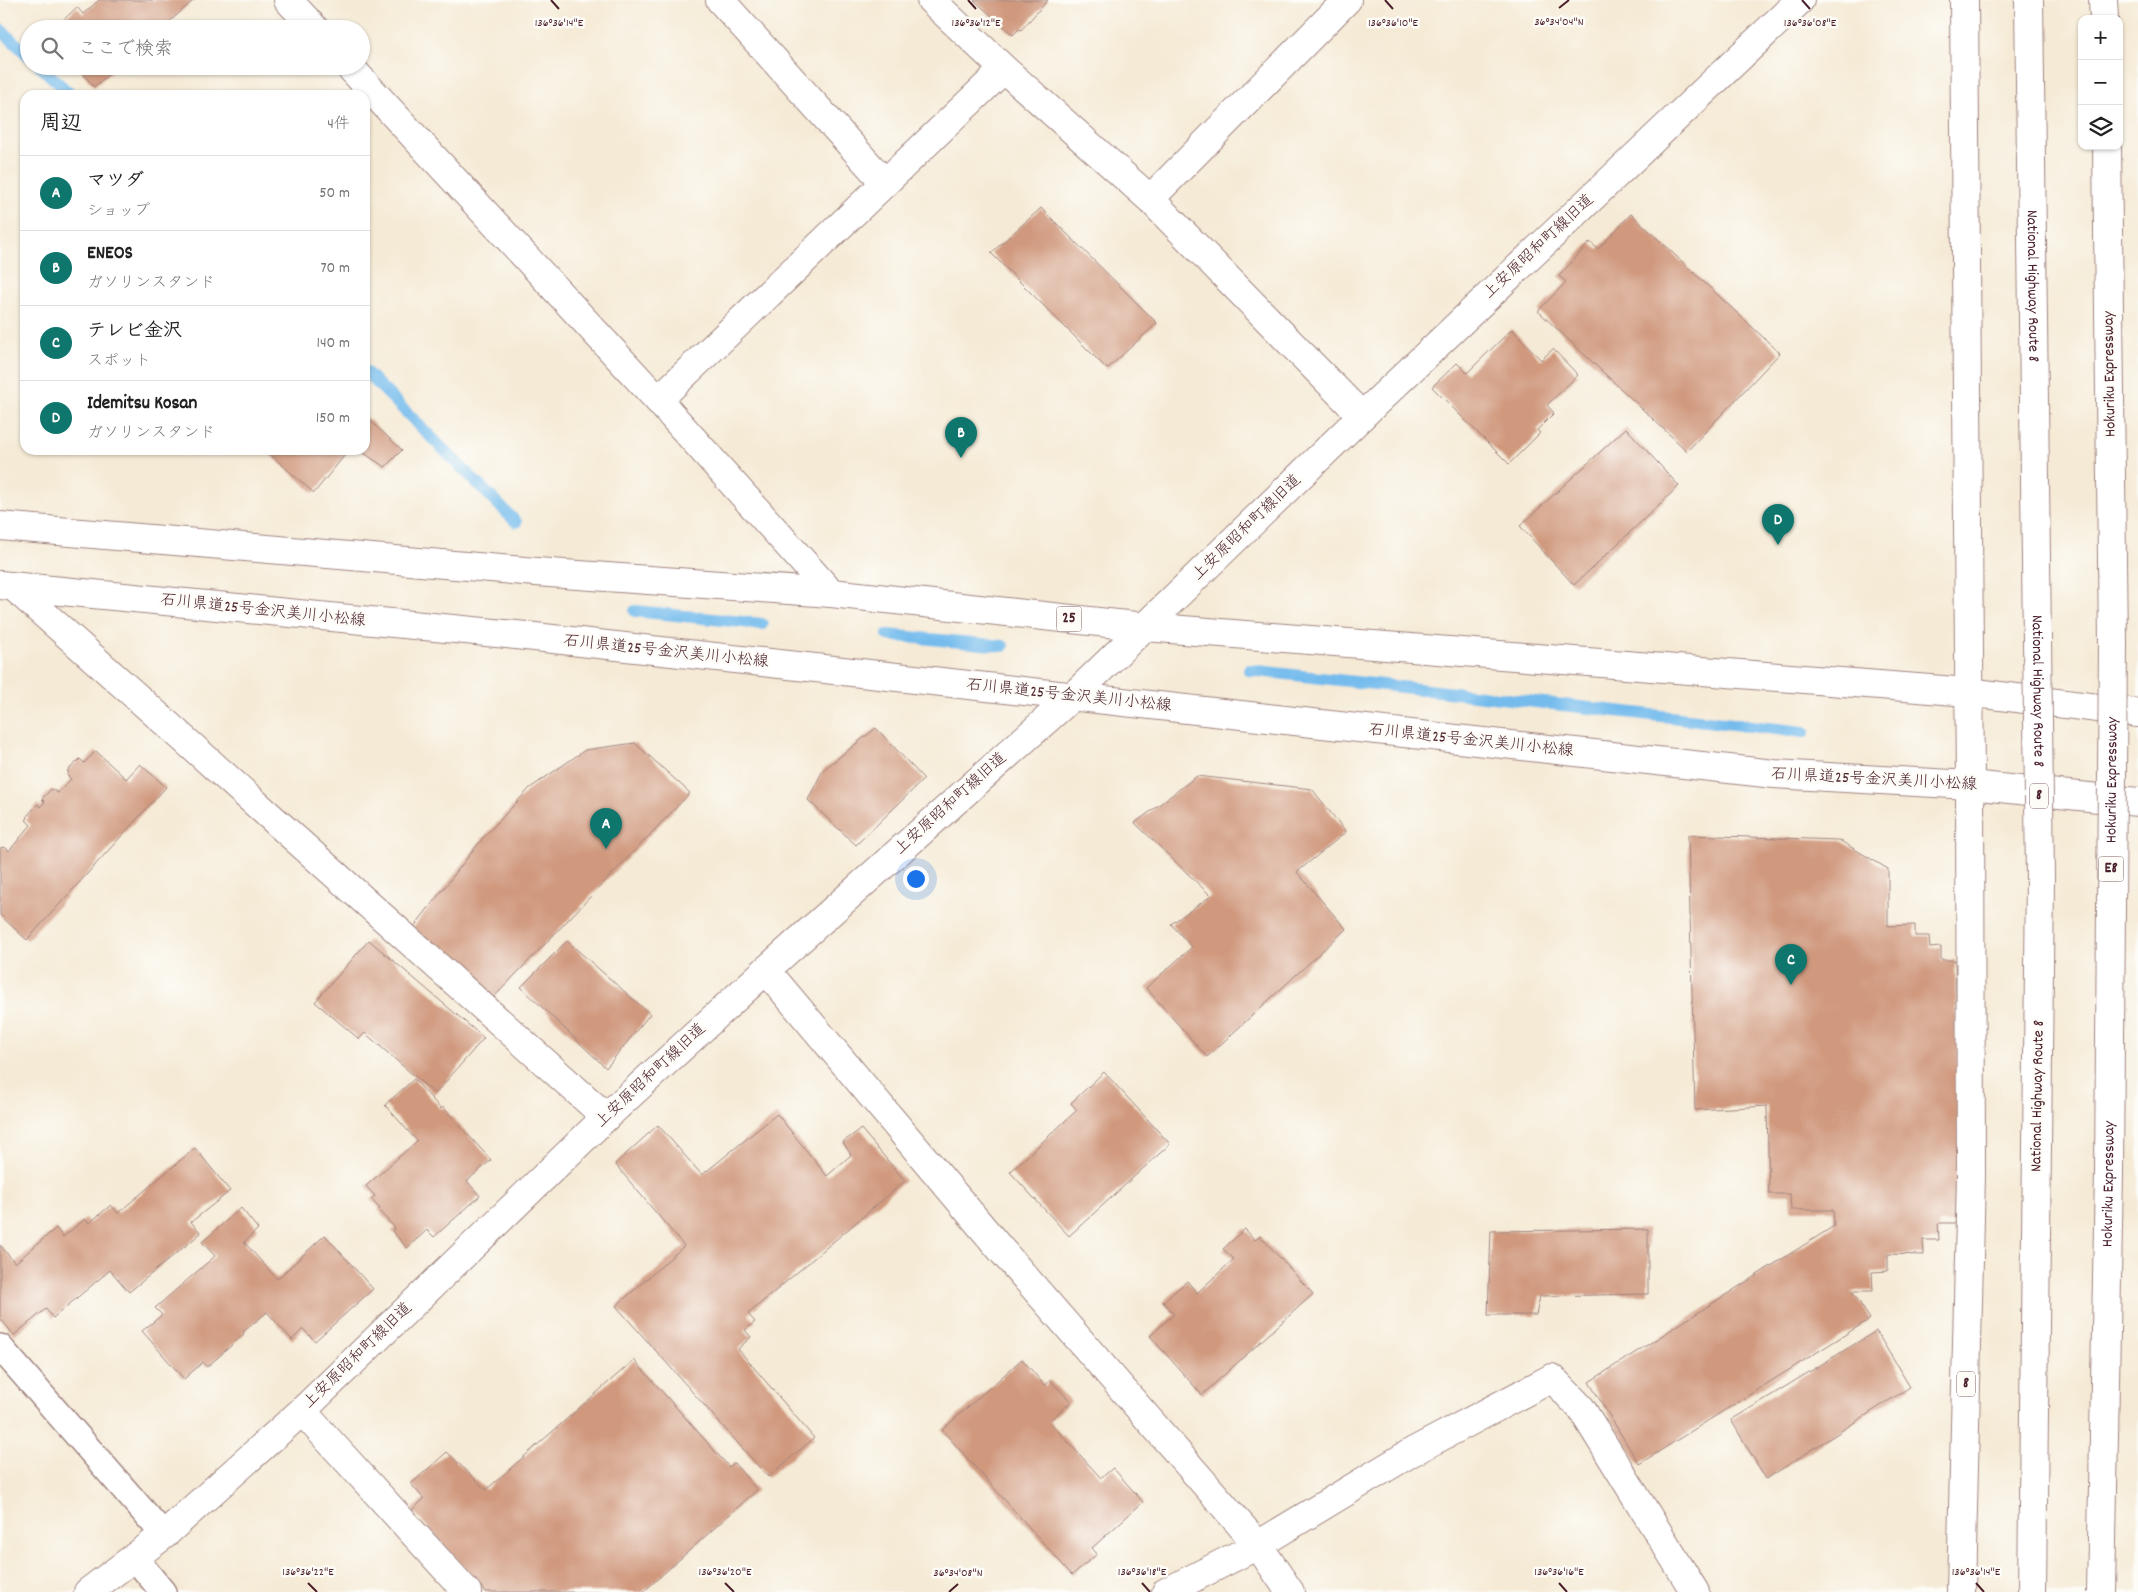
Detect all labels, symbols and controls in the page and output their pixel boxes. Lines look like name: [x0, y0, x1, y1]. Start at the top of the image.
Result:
text: 36°34'04"N: [1534, 14, 1584, 31]
text: 136°36'14"E: [535, 15, 584, 32]
text: 136°36'12"E: [952, 15, 1001, 32]
text: 136°36'10"E: [1368, 15, 1419, 32]
text: 136°36'08"E: [1784, 15, 1837, 32]
map controls: [2078, 15, 2123, 150]
button: +: [2078, 15, 2123, 60]
search box: [20, 20, 370, 75]
icon: search: [38, 34, 66, 62]
text: ここで検索: [78, 37, 173, 64]
button: −: [2078, 60, 2123, 105]
button: layers: [2078, 105, 2123, 150]
text: 周辺: [40, 110, 82, 140]
text: 4件: [327, 113, 350, 136]
text: マツダ: [87, 169, 144, 196]
text: A: [52, 182, 60, 205]
text: 50 m: [319, 182, 350, 205]
street label: 上安原昭和町線旧道: [1478, 189, 1600, 305]
text: ショップ: [87, 200, 150, 223]
street label: National Highway Route 8: [2020, 210, 2045, 362]
text: ENEOS: [87, 241, 133, 268]
text: B: [52, 257, 60, 280]
text: 70 m: [320, 257, 350, 280]
text: ガソリンスタンド: [87, 272, 215, 295]
street label: Hokuriku Expressway: [2097, 310, 2123, 437]
text: テレビ金沢: [87, 319, 182, 346]
text: C: [52, 332, 60, 355]
text: 140 m: [316, 332, 350, 355]
text: スポット: [87, 350, 151, 373]
text: Idemitsu Kosan: [87, 391, 197, 418]
text: D: [52, 407, 60, 430]
text: 150 m: [316, 407, 350, 430]
pin: B: [945, 417, 977, 458]
text: ガソリンスタンド: [87, 422, 215, 445]
street label: 上安原昭和町線旧道: [1187, 470, 1307, 586]
pin: D: [1762, 504, 1794, 545]
street label: 石川県道25号金沢美川小松線: [159, 589, 367, 633]
road number: 25: [1056, 606, 1082, 632]
street label: National Highway Route 8: [2025, 615, 2050, 767]
street label: 石川県道25号金沢美川小松線: [562, 630, 770, 674]
street label: 石川県道25号金沢美川小松線: [965, 674, 1173, 718]
street label: Hokuriku Expressway: [2100, 716, 2124, 843]
street label: 石川県道25号金沢美川小松線: [1367, 719, 1575, 763]
street label: 上安原昭和町線旧道: [890, 747, 1012, 861]
street label: 石川県道25号金沢美川小松線: [1770, 763, 1978, 797]
road number: 8: [2030, 784, 2048, 808]
pin: A: [590, 808, 622, 849]
road number: E8: [2098, 856, 2124, 882]
your location: [903, 866, 929, 892]
pin: C: [1775, 944, 1807, 985]
street label: 上安原昭和町線旧道: [590, 1018, 712, 1134]
street label: National Highway Route 8: [2025, 1020, 2051, 1172]
street label: Hokuriku Expressway: [2096, 1120, 2121, 1247]
street label: 上安原昭和町線旧道: [298, 1298, 418, 1414]
road number: 8: [1957, 1372, 1975, 1396]
text: 136°36'22"E: [282, 1564, 334, 1581]
text: 136°36'20"E: [699, 1564, 752, 1581]
text: 136°36'18"E: [1118, 1564, 1167, 1581]
text: 136°36'16"E: [1534, 1564, 1584, 1581]
text: 136°36'14"E: [1952, 1564, 2001, 1581]
text: 36°34'08"N: [933, 1565, 983, 1582]

